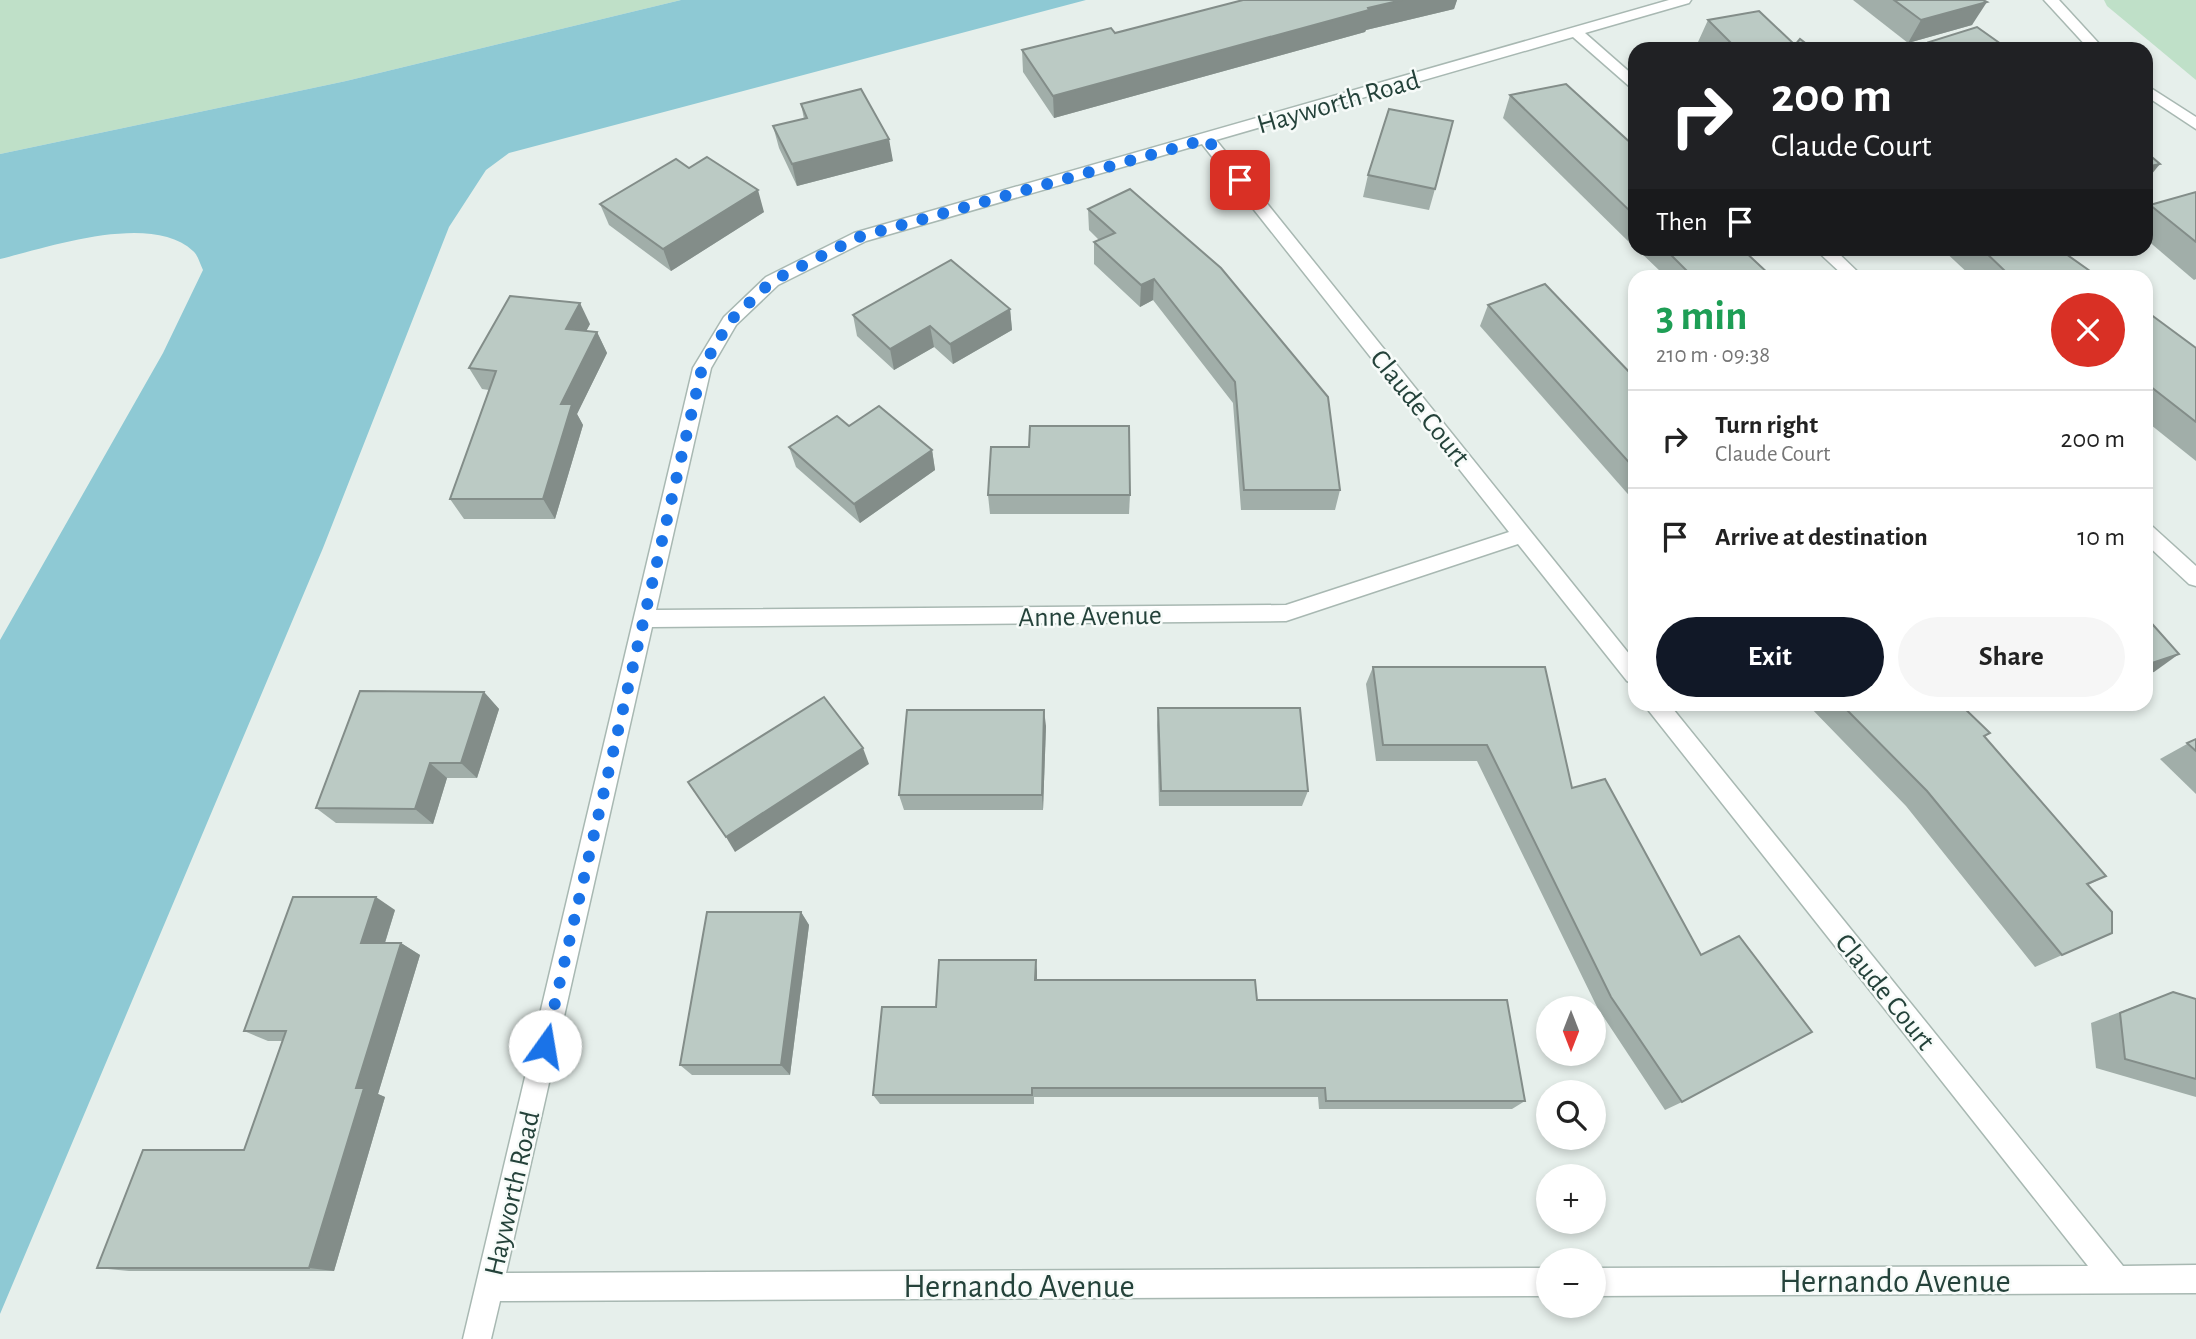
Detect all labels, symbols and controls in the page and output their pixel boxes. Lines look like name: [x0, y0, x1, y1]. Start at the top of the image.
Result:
street label: Hayworth Road: [1254, 66, 1423, 140]
icon: right: [1656, 70, 1747, 161]
text: 200 m: [1771, 72, 1892, 121]
text: Claude Court: [1771, 130, 1931, 162]
pin: [1210, 150, 1270, 210]
icon: arrive: [1221, 161, 1259, 199]
icon: arrive: [1721, 203, 1759, 241]
text: Then: [1656, 209, 1707, 235]
button: close: [2051, 293, 2125, 367]
text: 3 min: [1656, 295, 1748, 337]
text: 210 m · 09:38: [1656, 344, 1770, 367]
street label: Claude Court: [1364, 345, 1475, 472]
text: Turn right: [1715, 412, 1818, 438]
icon: right: [1656, 420, 1694, 458]
text: 200 m: [2061, 426, 2125, 452]
text: Claude Court: [1715, 443, 1830, 466]
icon: arrive: [1656, 518, 1694, 556]
text: Arrive at destination: [1715, 524, 1928, 550]
text: 10 m: [2077, 524, 2125, 550]
street label: Anne Avenue: [1018, 602, 1162, 632]
button: Exit: [1656, 617, 1884, 697]
button: Share: [1898, 617, 2125, 697]
street label: Claude Court: [1829, 929, 1940, 1056]
north arrow: [1536, 996, 1606, 1066]
map controls: [1536, 996, 1606, 1318]
position arrow: [508, 1009, 582, 1083]
button: search: [1536, 1080, 1606, 1150]
street label: Hayworth Road: [480, 1108, 545, 1278]
button: +: [1536, 1164, 1606, 1234]
button: −: [1536, 1248, 1606, 1318]
street label: Hernando Avenue: [1779, 1266, 2011, 1299]
street label: Hernando Avenue: [903, 1271, 1135, 1304]

